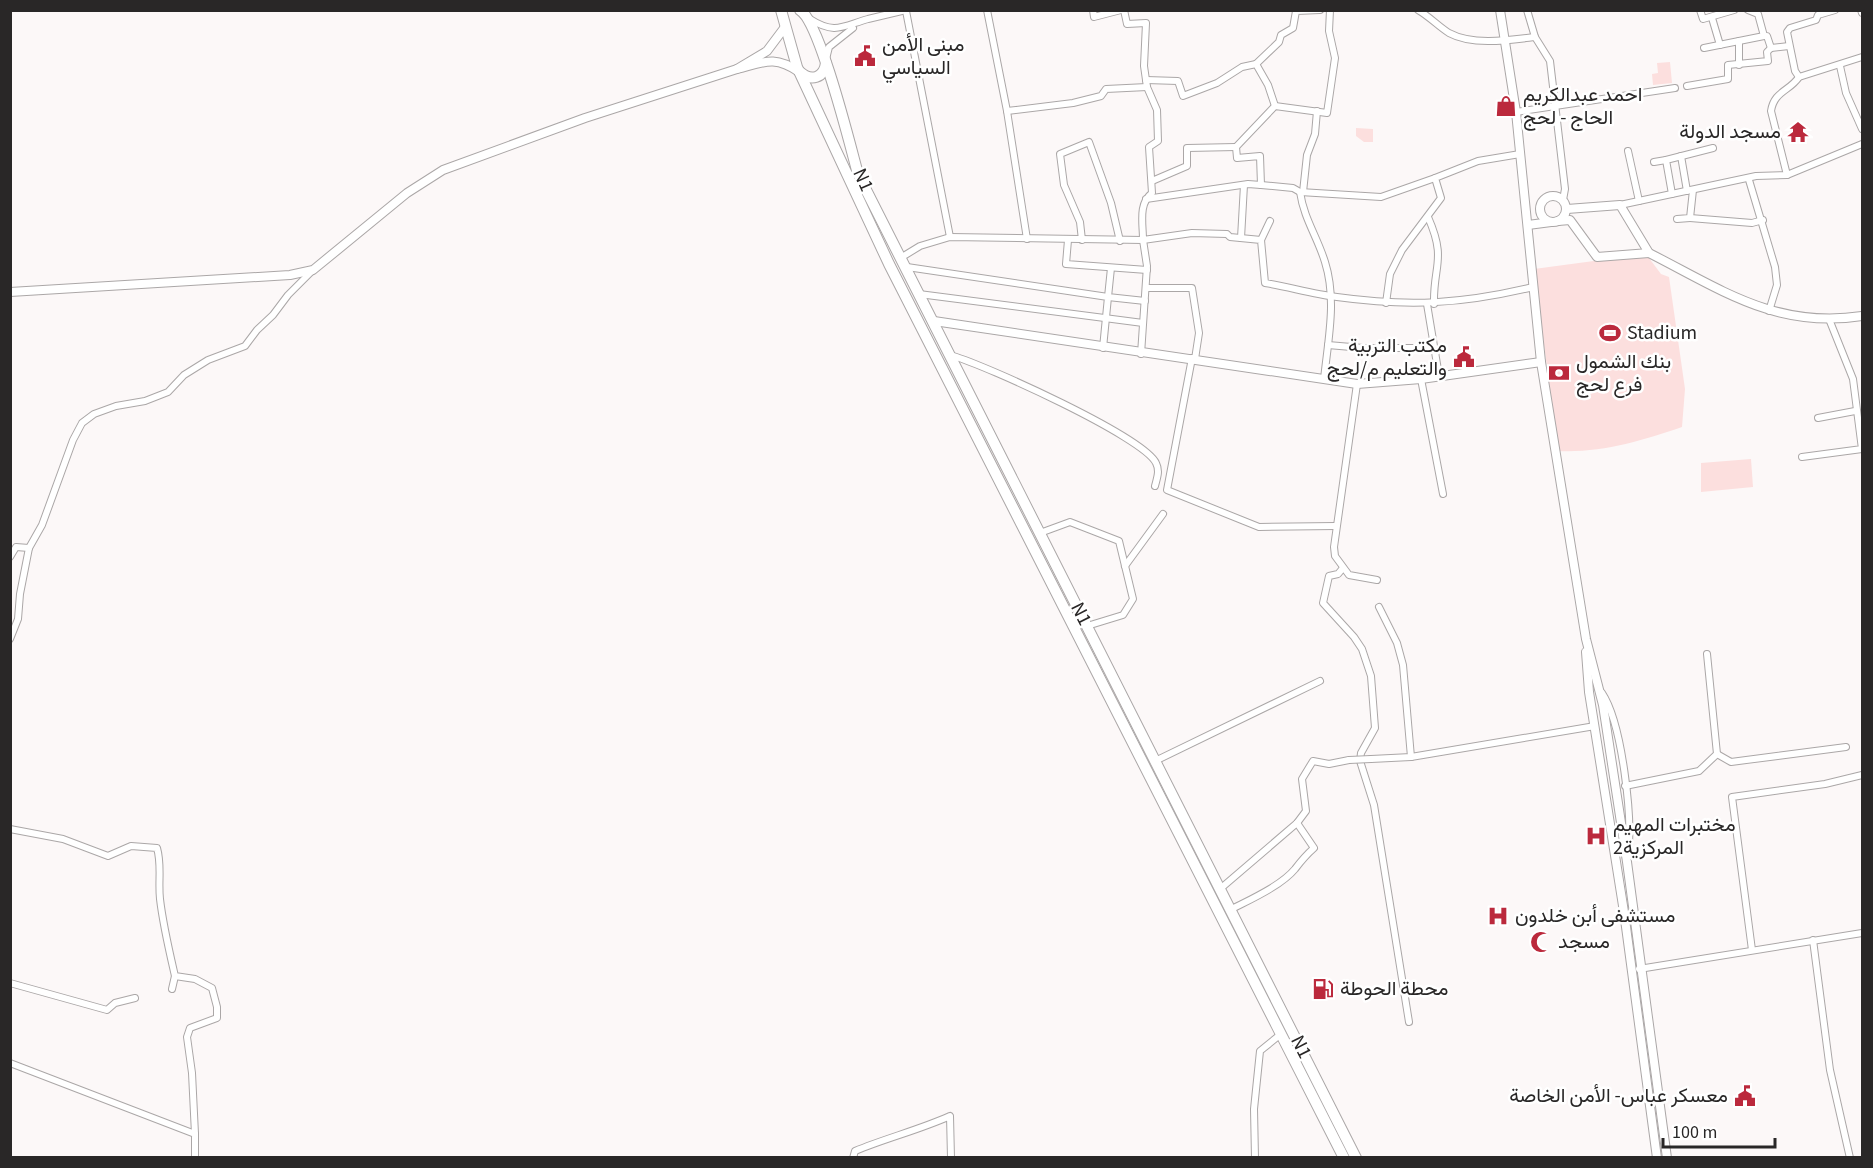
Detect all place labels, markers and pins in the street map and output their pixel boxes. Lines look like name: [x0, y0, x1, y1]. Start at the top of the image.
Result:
place label: مبنى الأمن السياسي: [882, 31, 964, 84]
public building icon: مبنى الأمن السياسي: [853, 44, 877, 68]
place label: احمد عبدالكريم الحاج - لحج: [1523, 81, 1642, 132]
shop icon: احمد عبدالكريم الحاج - لحج: [1494, 94, 1518, 118]
place label: مسجد الدولة: [1679, 118, 1781, 146]
temple icon: مسجد الدولة: [1786, 120, 1810, 144]
place label: Stadium: [1627, 319, 1697, 347]
sports icon: Stadium: [1598, 321, 1622, 345]
place label: مكتب التربية والتعليم م/لحج: [1327, 332, 1447, 383]
public building icon: مكتب التربية والتعليم م/لحج: [1452, 345, 1476, 369]
place label: بنك الشمول فرع لحج: [1576, 348, 1671, 399]
bank icon: بنك الشمول فرع لحج: [1547, 361, 1571, 385]
place label: مختبرات المهيم المركزية2: [1613, 811, 1736, 862]
hospital icon: مختبرات المهيم المركزية2: [1584, 824, 1608, 848]
place label: مستشفى أبن خلدون: [1515, 902, 1675, 930]
hospital icon: مستشفى أبن خلدون: [1486, 904, 1510, 928]
place label: مسجد: [1558, 928, 1610, 956]
mosque icon: مسجد: [1529, 930, 1553, 954]
place label: محطة الحوطة: [1340, 975, 1449, 1003]
fuel station icon: محطة الحوطة: [1311, 977, 1335, 1001]
place label: معسكر عباس- الأمن الخاصة: [1509, 1082, 1728, 1110]
public building icon: معسكر عباس- الأمن الخاصة: [1733, 1084, 1757, 1108]

